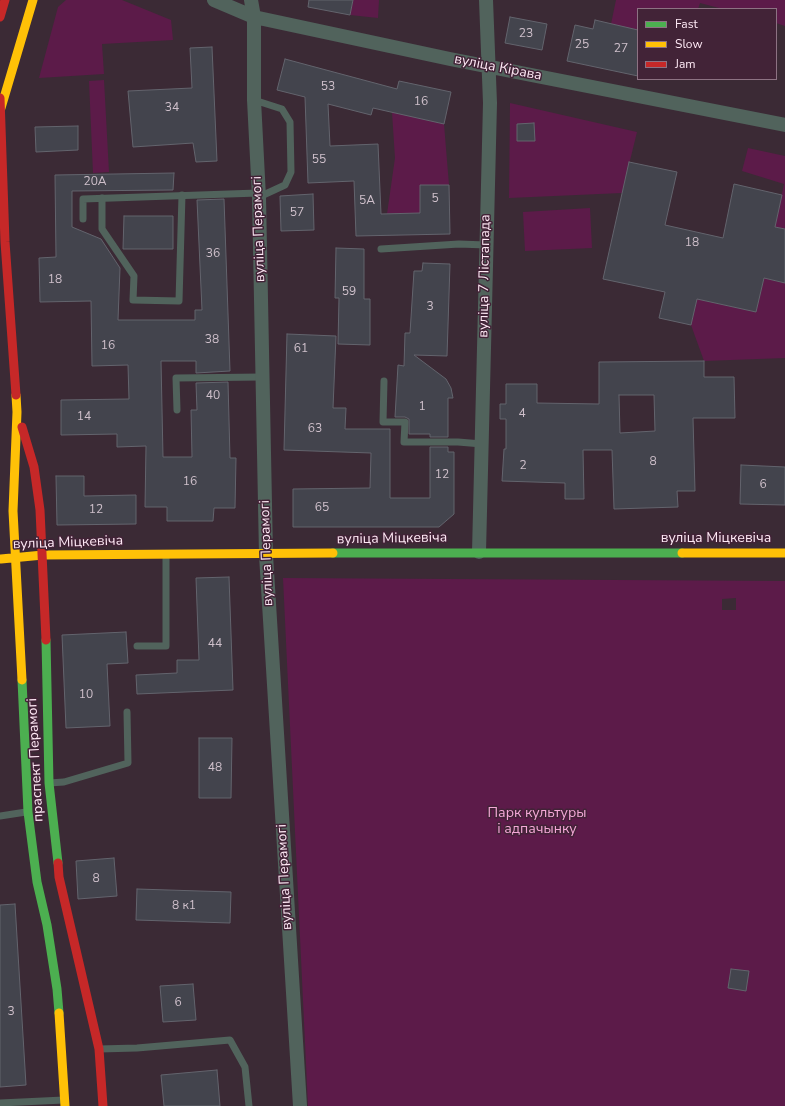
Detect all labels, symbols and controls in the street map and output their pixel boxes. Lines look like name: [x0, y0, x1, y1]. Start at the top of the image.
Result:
legend: [637, 8, 777, 80]
text: Fast: [675, 16, 698, 32]
house number: 23: [519, 27, 533, 41]
text: Slow: [675, 36, 703, 52]
house number: 25: [575, 38, 589, 52]
house number: 27: [614, 42, 628, 56]
street label: вуліца Кірава: [453, 51, 543, 85]
text: Jam: [675, 56, 696, 72]
house number: 53: [321, 80, 335, 94]
house number: 16: [414, 95, 428, 109]
house number: 34: [165, 101, 179, 115]
house number: 55: [312, 153, 326, 167]
house number: 20А: [83, 175, 107, 189]
street label: вуліца Перамогі: [249, 176, 269, 282]
house number: 5: [431, 192, 439, 206]
house number: 5А: [359, 194, 375, 208]
house number: 57: [290, 206, 304, 220]
street label: вуліца 7 Лістапада: [476, 214, 494, 338]
house number: 18: [685, 236, 699, 250]
house number: 36: [206, 247, 220, 261]
house number: 18: [48, 273, 62, 287]
house number: 59: [342, 285, 356, 299]
house number: 3: [426, 300, 434, 314]
house number: 38: [205, 333, 219, 347]
house number: 16: [101, 339, 115, 353]
house number: 61: [294, 342, 308, 356]
house number: 40: [206, 389, 220, 403]
house number: 1: [418, 400, 426, 414]
house number: 4: [518, 407, 526, 421]
house number: 14: [77, 410, 91, 424]
house number: 63: [308, 422, 322, 436]
house number: 8: [649, 455, 657, 469]
house number: 2: [519, 459, 527, 473]
house number: 12: [435, 468, 449, 482]
house number: 16: [183, 475, 197, 489]
house number: 6: [759, 478, 767, 492]
street label: вуліца Перамогі: [257, 500, 277, 606]
house number: 65: [315, 501, 329, 515]
house number: 12: [89, 503, 103, 517]
street label: вуліца Міцкевіча: [337, 530, 447, 548]
street label: вуліца Міцкевіча: [661, 531, 771, 547]
street label: вуліца Міцкевіча: [12, 533, 124, 553]
house number: 44: [208, 637, 222, 651]
house number: 10: [79, 688, 93, 702]
street label: праспект Перамогі: [24, 698, 48, 822]
house number: 48: [208, 761, 222, 775]
park label: Парк культуры і адпачынку: [488, 806, 586, 838]
street label: вуліца Перамогі: [274, 824, 296, 930]
house number: 8: [92, 872, 100, 886]
house number: 8 к1: [172, 899, 196, 913]
house number: 6: [174, 996, 182, 1010]
house number: 3: [7, 1005, 15, 1019]

